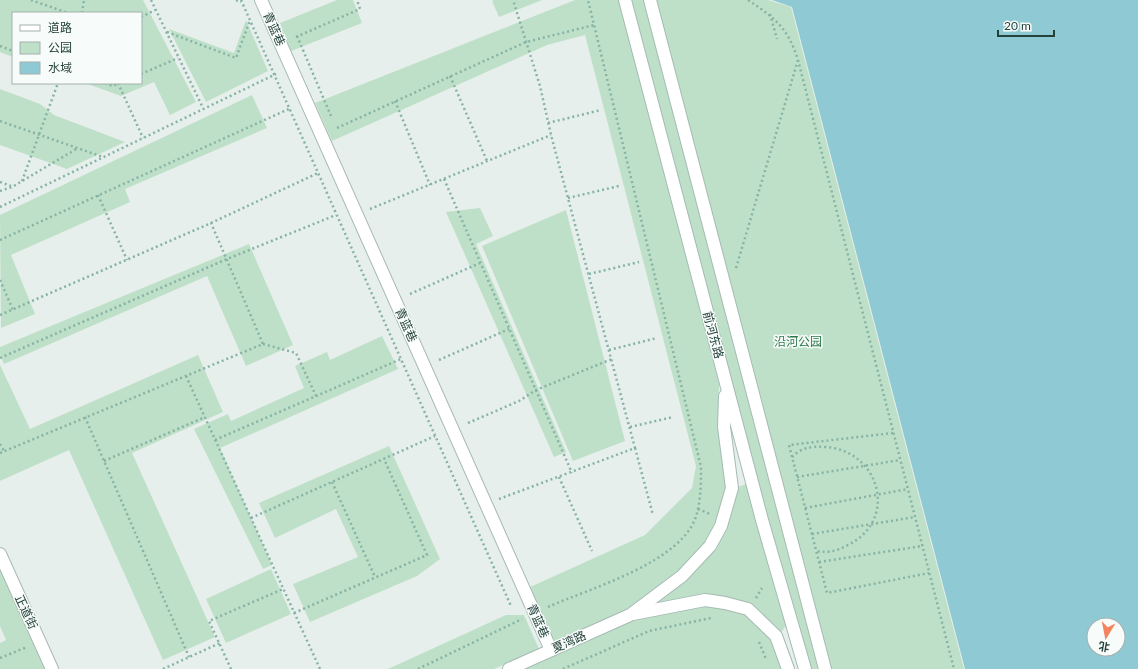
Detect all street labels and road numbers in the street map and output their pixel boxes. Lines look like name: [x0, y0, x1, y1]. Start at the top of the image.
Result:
street label: 青蓝巷: [260, 9, 289, 48]
street label: 青蓝巷: [392, 305, 421, 344]
street label: 前河东路: [700, 310, 727, 360]
street label: 正道街: [12, 592, 41, 631]
street label: 青蓝巷: [524, 601, 553, 640]
street label: 夏湾路: [549, 627, 588, 656]

